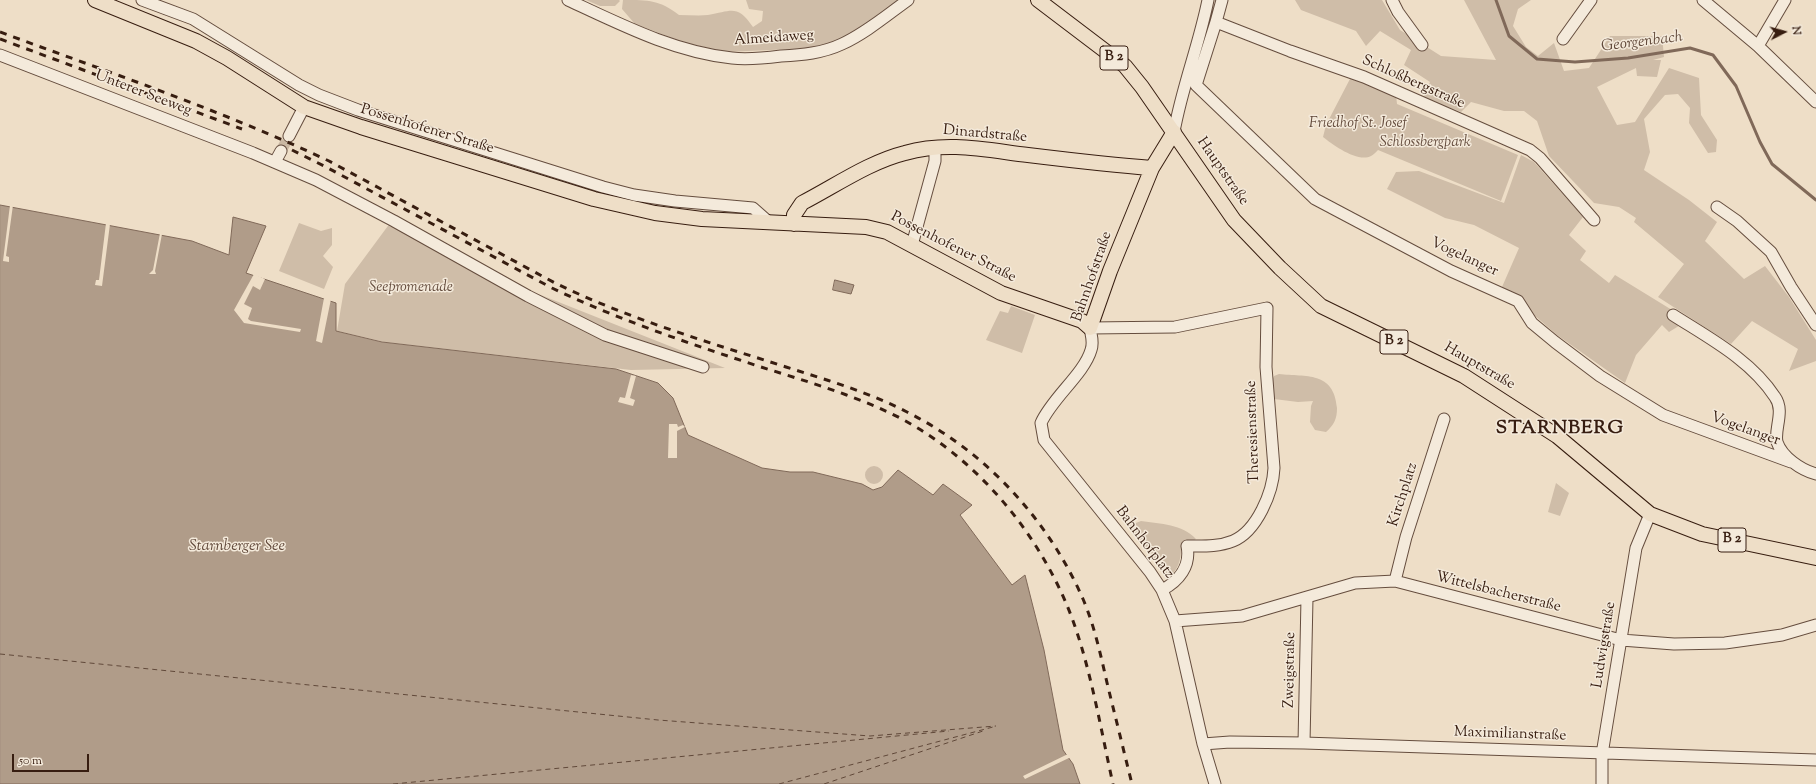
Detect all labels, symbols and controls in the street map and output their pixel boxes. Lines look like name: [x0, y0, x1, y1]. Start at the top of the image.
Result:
north arrow: [1764, 12, 1804, 52]
text: N: [1788, 26, 1804, 36]
street label: Almeidaweg: [733, 27, 815, 51]
water label: Georgenbach: [1600, 28, 1684, 58]
road number: B 2: [1100, 46, 1128, 70]
street label: Schloßbergstraße: [1359, 52, 1467, 114]
street label: Unterer Seeweg: [92, 67, 194, 121]
street label: Possenhofener Straße: [358, 101, 496, 159]
park label: Friedhof St. Josef: [1309, 115, 1407, 133]
street label: Dinardstraße: [942, 122, 1028, 148]
street label: Hauptstraße: [1192, 134, 1252, 210]
park label: Schlossbergpark: [1379, 134, 1471, 152]
street label: Possenhofener Straße: [887, 209, 1019, 287]
street label: Bahnhofstraße: [1069, 229, 1117, 325]
street label: Vogelanger: [1427, 234, 1501, 282]
park label: Seepromenade: [369, 279, 453, 297]
road number: B 2: [1380, 330, 1408, 354]
street label: Hauptstraße: [1440, 339, 1518, 395]
street label: Theresienstraße: [1243, 380, 1265, 484]
street label: Vogelanger: [1708, 409, 1782, 451]
district label: STARNBERG: [1496, 419, 1624, 441]
street label: Kirchplatz: [1385, 461, 1423, 529]
street label: Bahnhofplatz: [1111, 503, 1177, 583]
road number: B 2: [1718, 528, 1746, 552]
water label: Starnberger See: [189, 537, 285, 557]
street label: Wittelsbacherstraße: [1434, 569, 1562, 617]
street label: Ludwigstraße: [1589, 601, 1621, 689]
street label: Zweigstraße: [1281, 632, 1301, 708]
street label: Maximilianstraße: [1453, 724, 1567, 746]
scale bar: [14, 746, 91, 772]
text: 50 m: [19, 752, 42, 770]

